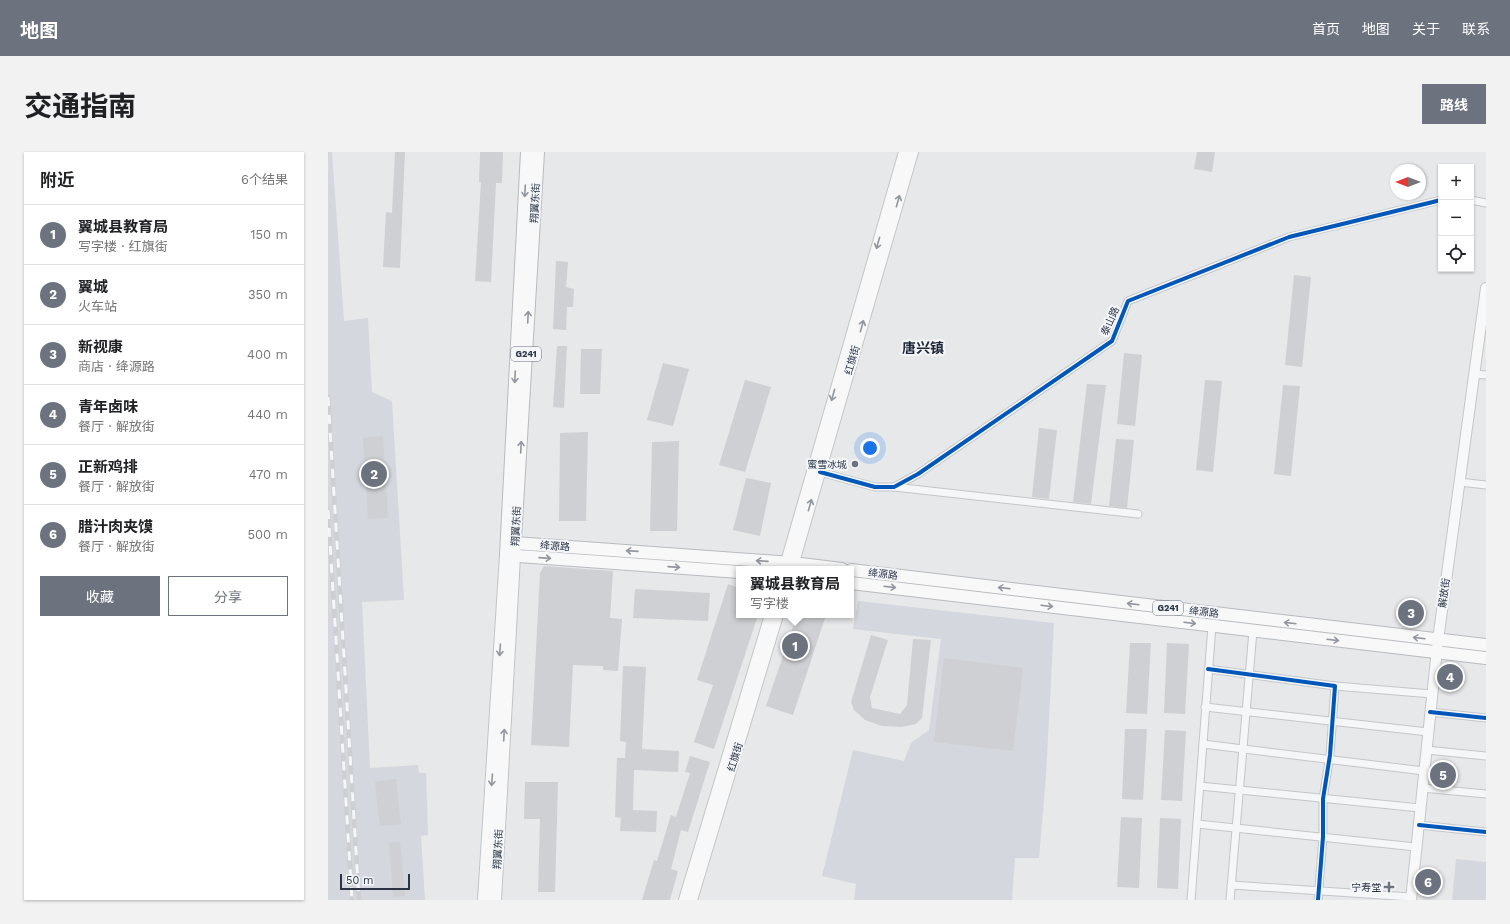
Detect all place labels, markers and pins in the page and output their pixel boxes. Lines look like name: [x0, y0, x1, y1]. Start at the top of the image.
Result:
pin: 2: [361, 459, 387, 489]
place label: 蜜雪冰城: [807, 459, 847, 470]
marker: 蜜雪冰城: [850, 459, 860, 469]
pin: 3: [1398, 598, 1424, 628]
pin: 1: [782, 631, 808, 661]
pin: 4: [1437, 662, 1463, 692]
pin: 5: [1430, 760, 1456, 790]
pin: 6: [1415, 867, 1441, 897]
place label: 宁寿堂: [1351, 882, 1381, 893]
marker: 宁寿堂: [1384, 882, 1394, 892]

